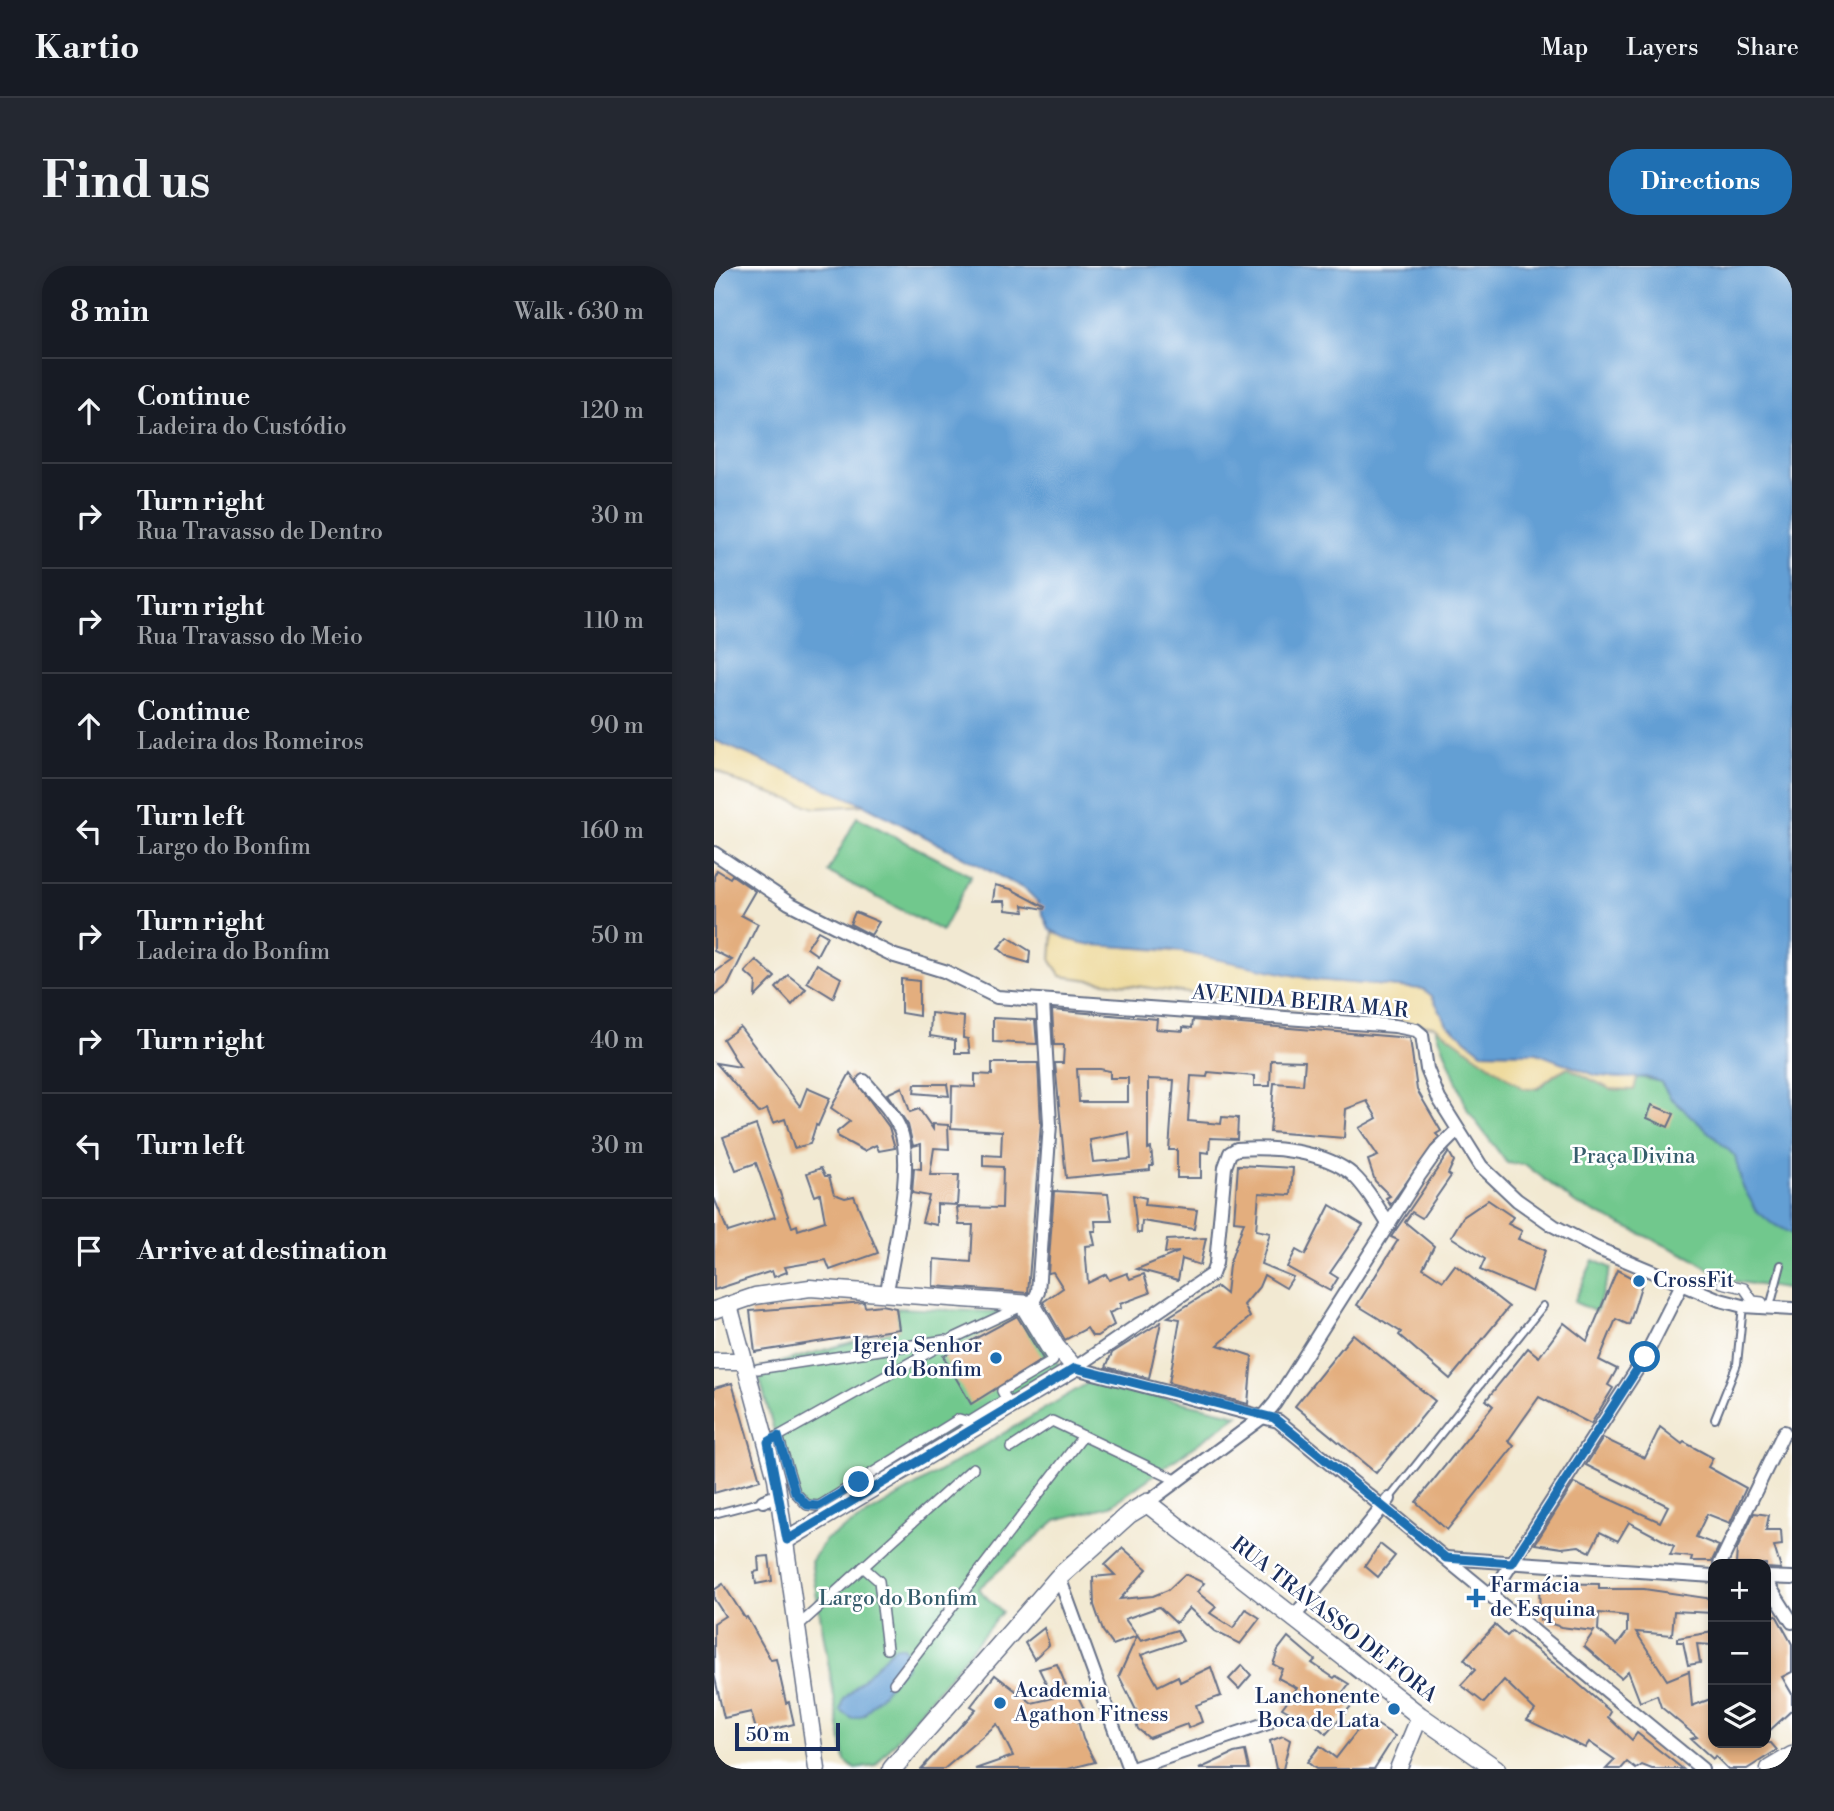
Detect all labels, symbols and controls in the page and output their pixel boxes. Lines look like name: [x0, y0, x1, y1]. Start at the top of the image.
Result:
text: Kartio: [35, 28, 139, 69]
text: Map: [1541, 33, 1588, 63]
text: Layers: [1626, 33, 1698, 63]
text: Share: [1736, 33, 1799, 63]
button: Directions: [1609, 149, 1792, 215]
text: Find us: [42, 152, 211, 213]
text: 8 min: [70, 293, 149, 331]
text: Walk · 630 m: [514, 298, 644, 326]
text: Continue: [137, 381, 250, 413]
icon: ahead: [70, 392, 108, 430]
text: 120 m: [580, 397, 644, 425]
text: Ladeira do Custódio: [137, 413, 347, 441]
text: Turn right: [137, 486, 265, 518]
icon: right: [70, 497, 108, 535]
text: 30 m: [591, 502, 644, 530]
text: Rua Travasso de Dentro: [137, 518, 383, 546]
text: Turn right: [137, 591, 265, 623]
icon: right: [70, 602, 108, 640]
text: 110 m: [584, 607, 644, 635]
text: Rua Travasso do Meio: [137, 623, 363, 651]
text: Continue: [137, 696, 250, 728]
icon: ahead: [70, 707, 108, 745]
text: 90 m: [590, 712, 644, 740]
text: Ladeira dos Romeiros: [137, 728, 364, 756]
text: Turn left: [137, 801, 245, 833]
icon: left: [70, 812, 108, 850]
text: 160 m: [581, 817, 644, 845]
text: Largo do Bonfim: [137, 833, 311, 861]
text: Turn right: [137, 906, 265, 938]
icon: right: [70, 917, 108, 955]
text: 50 m: [591, 922, 644, 950]
text: Ladeira do Bonfim: [137, 938, 330, 966]
street label: AVENIDA BEIRA MAR: [1190, 980, 1410, 1024]
icon: right: [70, 1022, 108, 1060]
text: Turn right: [137, 1025, 265, 1057]
text: 40 m: [590, 1027, 644, 1055]
icon: left: [70, 1127, 108, 1165]
text: Turn left: [137, 1130, 245, 1162]
text: 30 m: [591, 1132, 644, 1160]
park label: Praça Divina: [1572, 1144, 1696, 1170]
icon: arrive: [70, 1232, 108, 1270]
text: Arrive at destination: [137, 1235, 387, 1267]
place label: CrossFit: [1653, 1268, 1735, 1294]
marker: CrossFit: [1631, 1273, 1647, 1289]
place label: Igreja Senhor do Bonfim: [853, 1333, 982, 1383]
route start: [1629, 1341, 1660, 1372]
marker: Igreja Senhor do Bonfim: [988, 1350, 1004, 1366]
route end: [843, 1466, 874, 1497]
street label: RUA TRAVASSO DE FORA: [1226, 1531, 1443, 1709]
map controls: [1708, 1559, 1771, 1748]
button: +: [1708, 1559, 1771, 1622]
place label: Farmácia de Esquina: [1490, 1573, 1596, 1623]
park label: Largo do Bonfim: [819, 1586, 977, 1612]
marker: Farmácia de Esquina: [1468, 1590, 1484, 1606]
button: −: [1708, 1622, 1771, 1685]
place label: Academia Agathon Fitness: [1013, 1678, 1169, 1728]
place label: Lanchonente Boca de Lata: [1255, 1684, 1380, 1734]
button: layers: [1708, 1685, 1771, 1748]
marker: Academia Agathon Fitness: [992, 1695, 1008, 1711]
marker: Lanchonente Boca de Lata: [1386, 1701, 1402, 1717]
scale bar: [735, 1720, 840, 1752]
text: 50 m: [746, 1723, 790, 1747]

